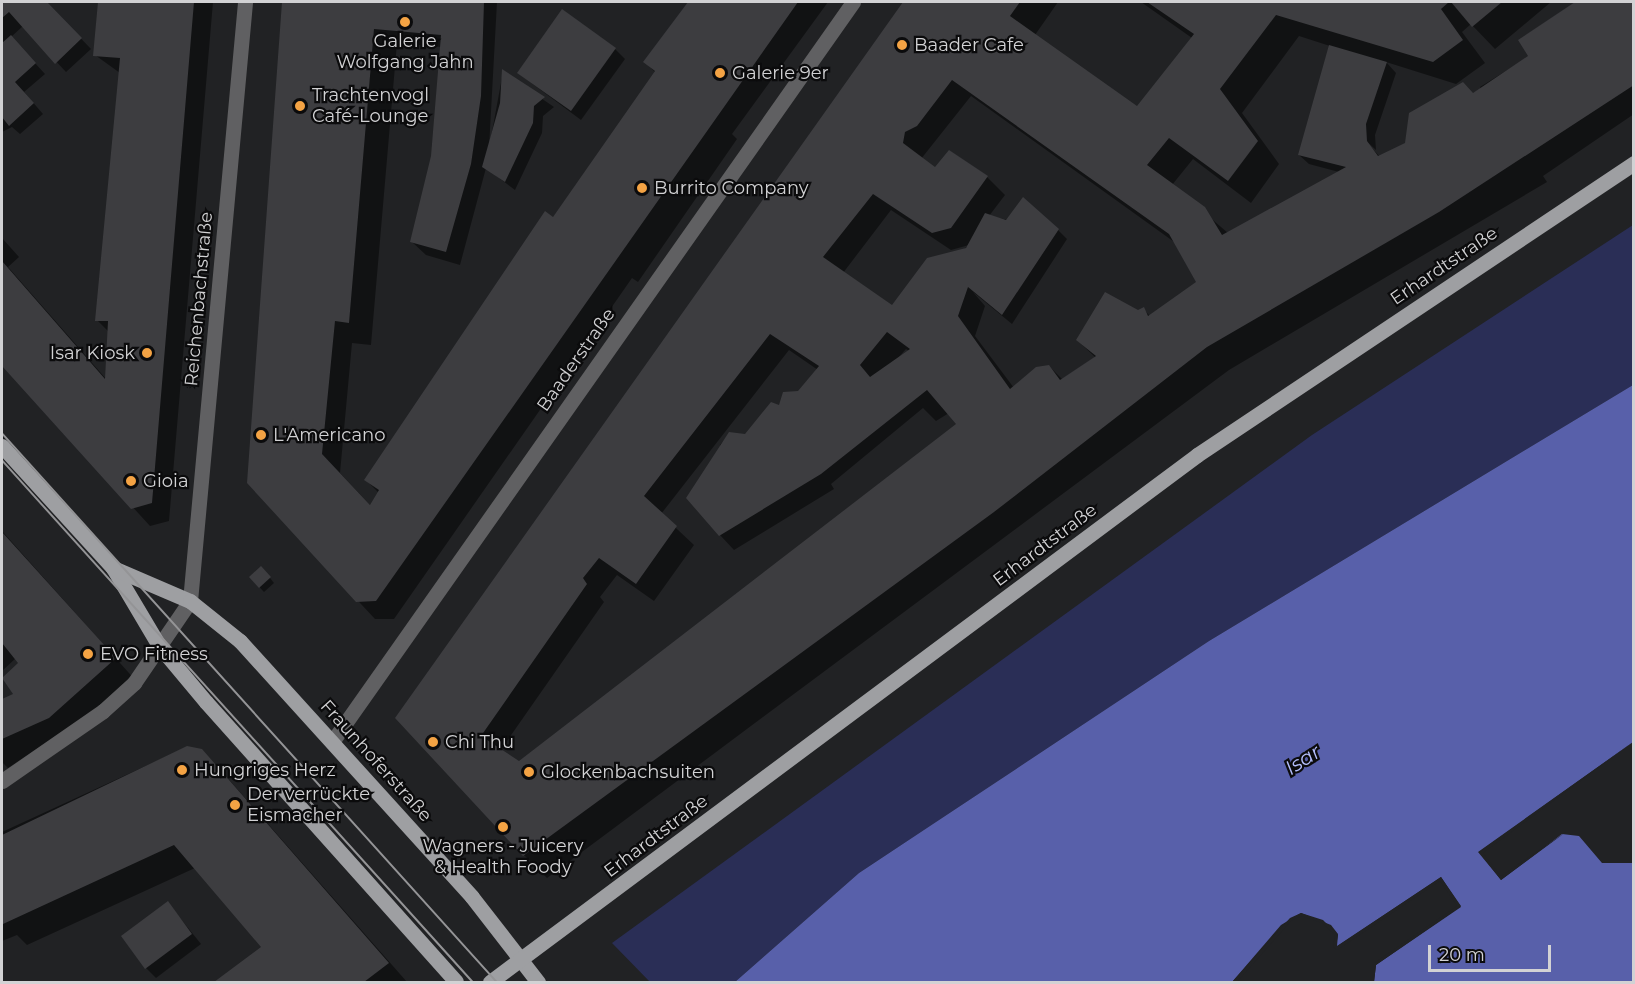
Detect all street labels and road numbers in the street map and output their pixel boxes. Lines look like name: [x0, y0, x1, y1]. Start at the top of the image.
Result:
street label: Reichenbachstraße: [181, 211, 217, 387]
street label: Erhardtstraße: [1386, 222, 1502, 310]
street label: Baaderstraße: [532, 304, 620, 416]
street label: Erhardtstraße: [989, 499, 1101, 591]
street label: Fraunhoferstraße: [316, 696, 436, 826]
street label: Erhardtstraße: [600, 790, 712, 882]

